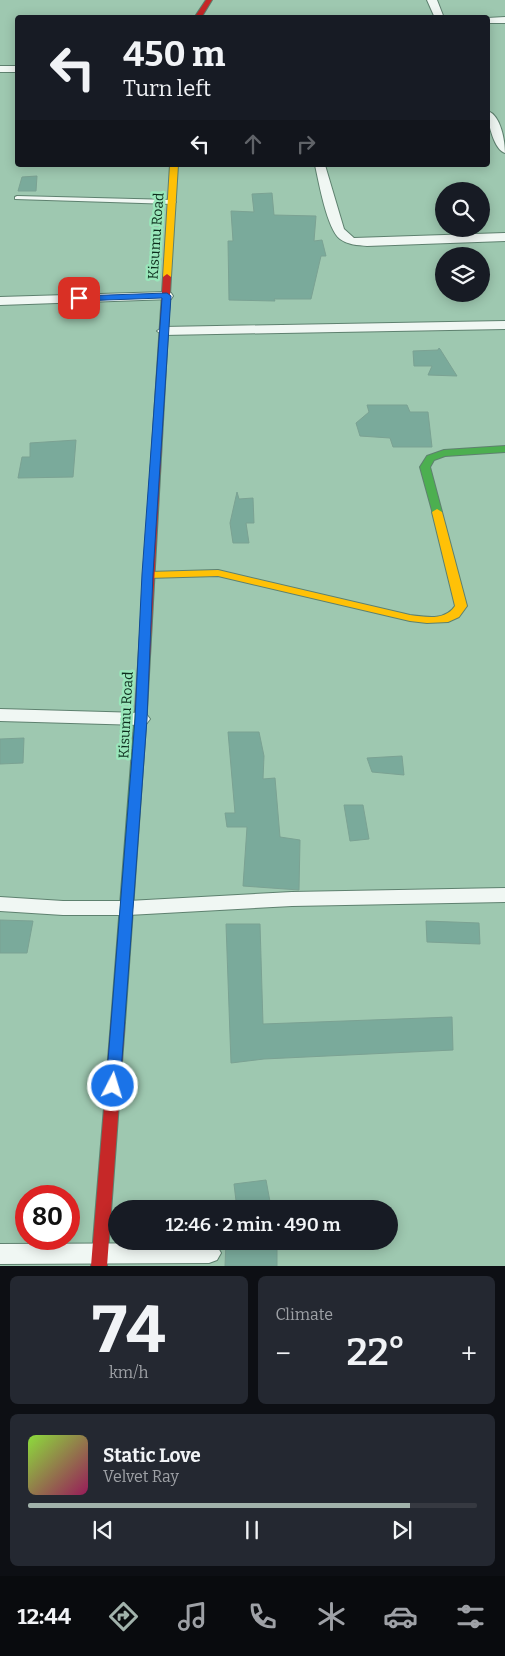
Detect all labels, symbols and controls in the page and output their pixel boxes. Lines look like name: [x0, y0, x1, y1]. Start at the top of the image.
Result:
text: 450 m: [123, 33, 225, 75]
icon: left: [40, 35, 105, 100]
text: Turn left: [123, 75, 211, 102]
icon: left: [186, 130, 214, 158]
icon: ahead: [239, 130, 267, 158]
icon: right: [292, 130, 320, 158]
map controls: [435, 182, 490, 302]
button: search: [435, 182, 490, 237]
street label: Kisumu Road: [144, 192, 168, 280]
button: layers: [435, 247, 490, 302]
pin: [58, 277, 100, 319]
icon: arrive: [65, 284, 93, 312]
street label: Kisumu Road: [115, 671, 137, 759]
position arrow: [86, 1059, 138, 1111]
speed limit sign: 80: [15, 1185, 80, 1250]
text: 12:46 · 2 min · 490 m: [165, 1213, 341, 1236]
text: 74: [92, 1291, 166, 1369]
text: Climate: [276, 1305, 333, 1324]
text: 22°: [346, 1329, 406, 1375]
text: −: [276, 1337, 291, 1370]
text: +: [461, 1337, 477, 1370]
text: km/h: [109, 1363, 149, 1382]
text: Static Love: [103, 1444, 201, 1467]
text: Velvet Ray: [103, 1467, 179, 1486]
icon: previous: [89, 1516, 117, 1544]
icon: pause: [238, 1516, 266, 1544]
icon: next: [388, 1516, 416, 1544]
icon: directions: [106, 1599, 141, 1634]
icon: music: [175, 1599, 210, 1634]
icon: phone: [245, 1599, 280, 1634]
icon: climate: [314, 1599, 349, 1634]
icon: car: [383, 1599, 418, 1634]
icon: filters: [453, 1599, 488, 1634]
text: 12:44: [17, 1603, 71, 1630]

